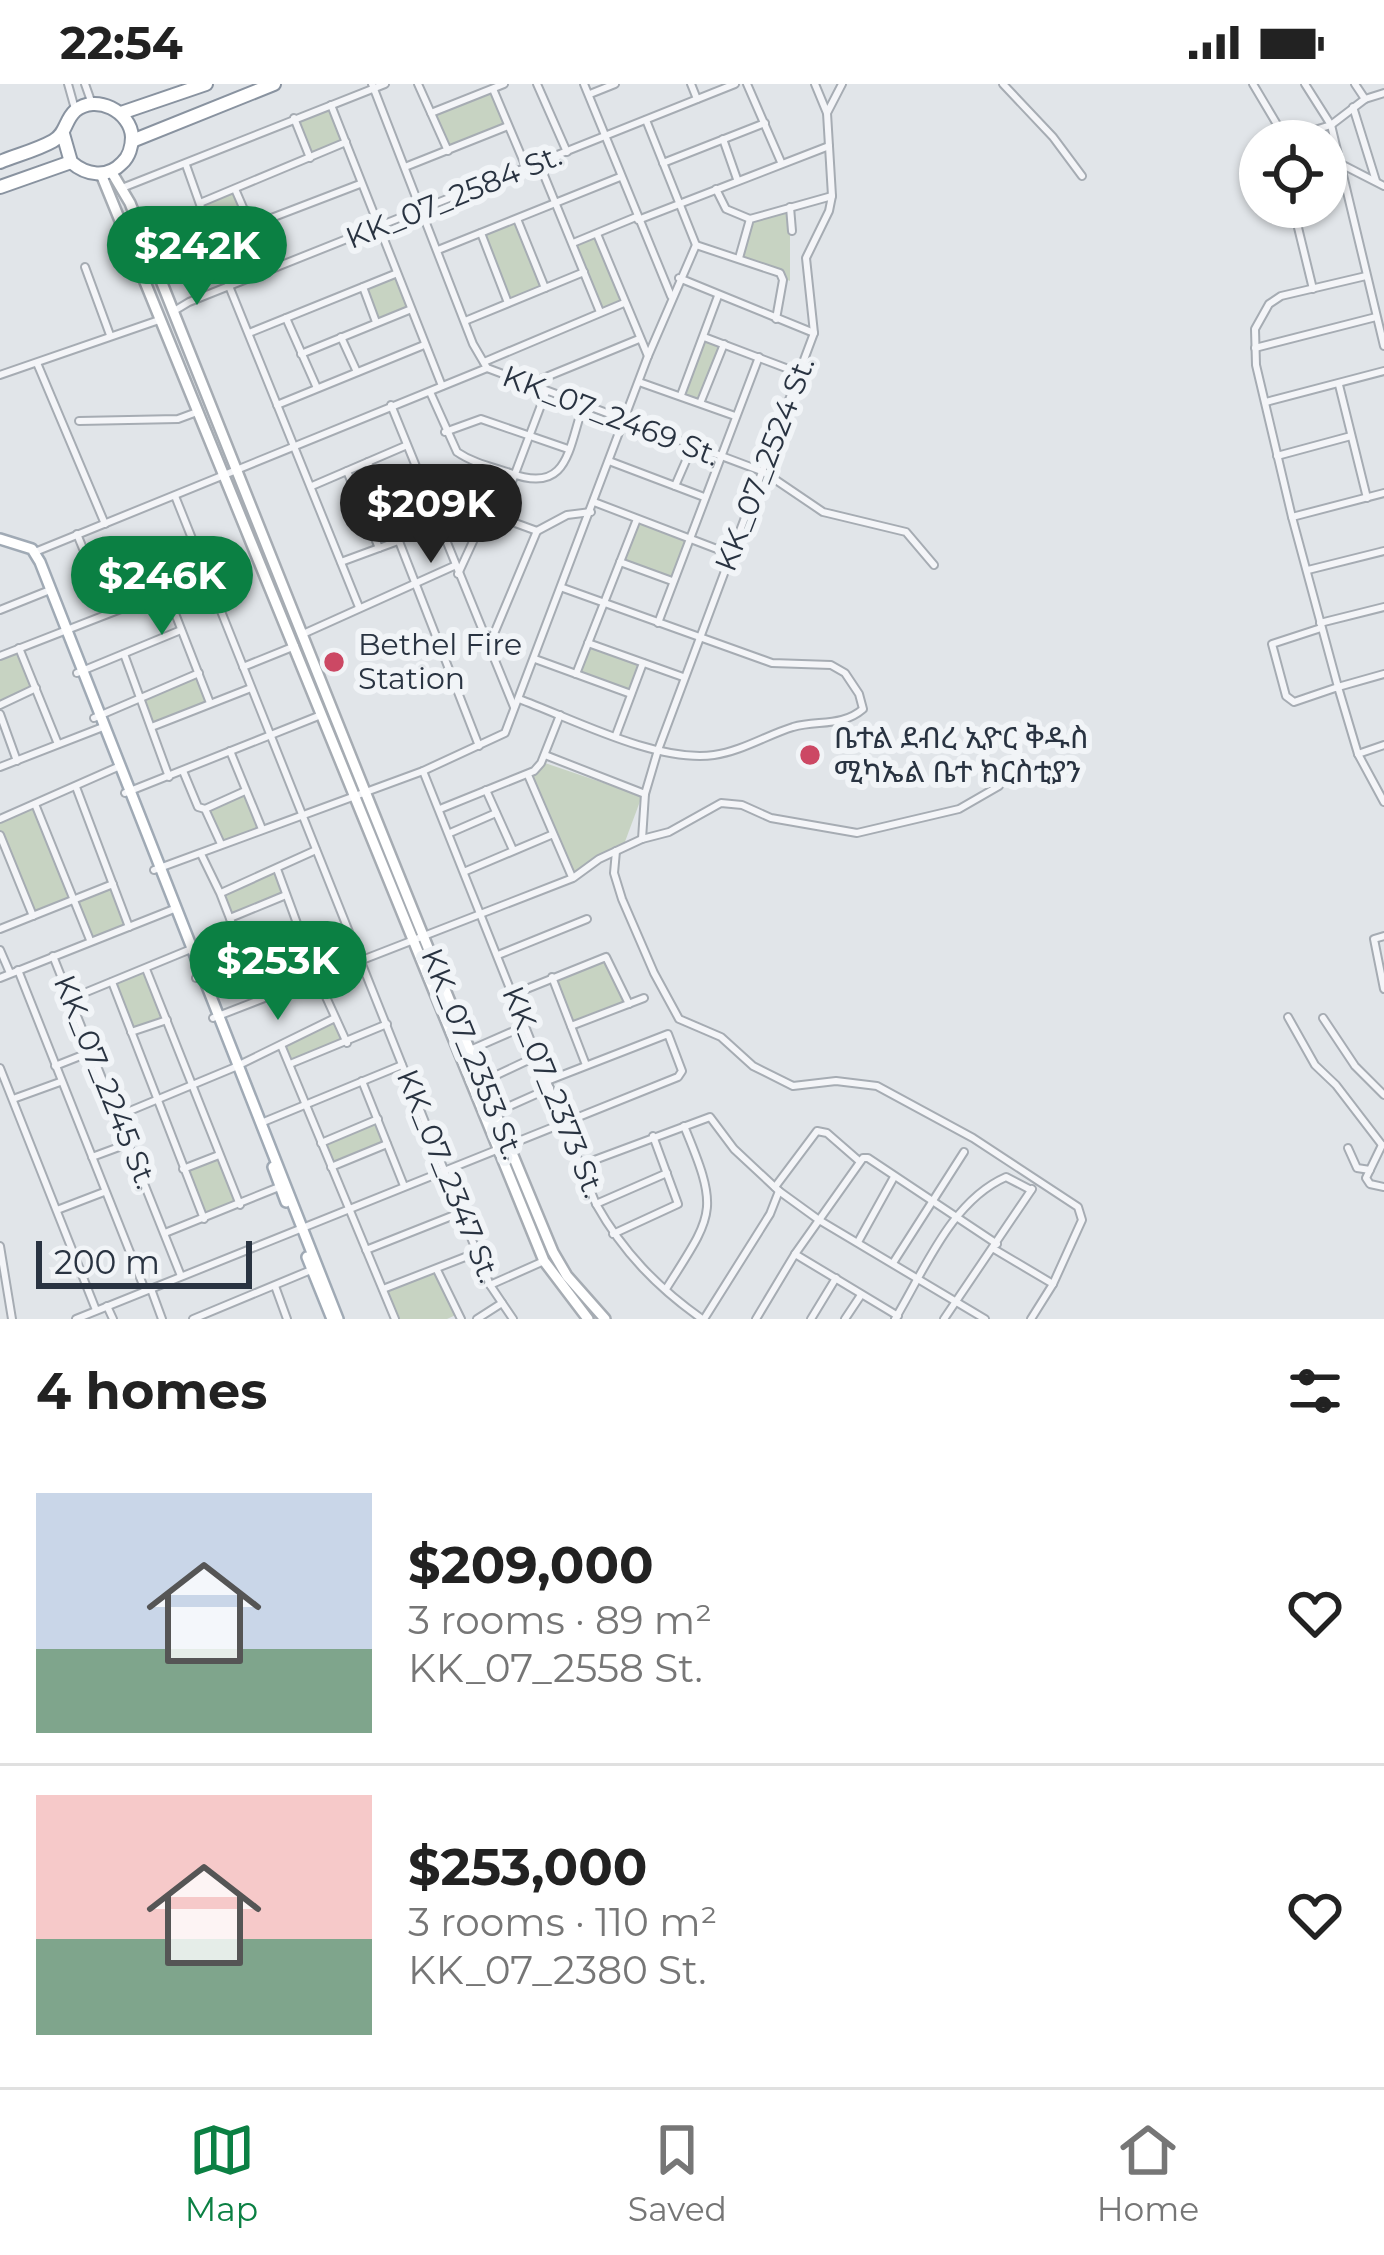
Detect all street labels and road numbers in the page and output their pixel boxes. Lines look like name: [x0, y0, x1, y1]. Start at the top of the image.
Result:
street label: KK_07_2584 St.: [340, 136, 567, 257]
street label: KK_07_2524 St.: [707, 351, 822, 576]
street label: KK_07_2469 St.: [497, 357, 725, 474]
street label: KK_07_2353 St.: [413, 943, 532, 1165]
street label: KK_07_2245 St.: [46, 970, 165, 1194]
street label: KK_07_2373 St.: [494, 981, 613, 1203]
street label: KK_07_2347 St.: [389, 1064, 508, 1288]

